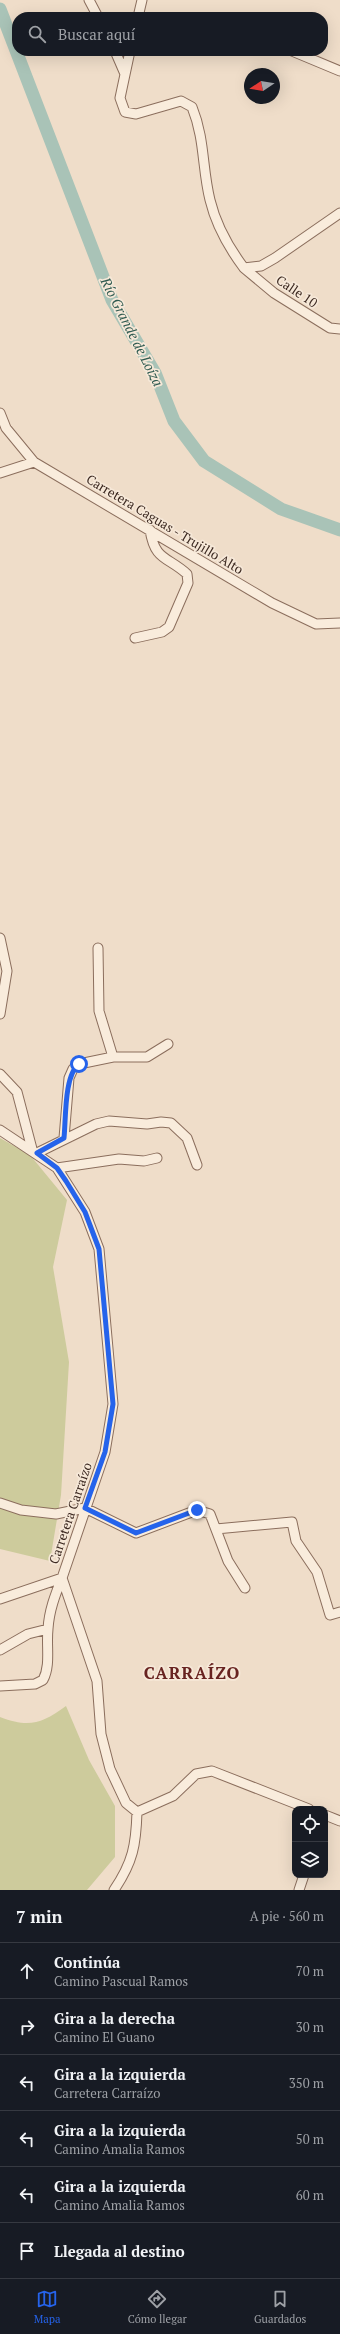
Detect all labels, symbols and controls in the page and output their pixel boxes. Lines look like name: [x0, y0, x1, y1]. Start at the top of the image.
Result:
search box: [12, 12, 328, 56]
icon: search: [26, 23, 48, 45]
text: Buscar aquí: [58, 24, 135, 44]
north arrow: [244, 68, 280, 104]
street label: Calle 10: [273, 271, 321, 311]
water label: Río Grande de Loíza: [96, 273, 168, 390]
street label: Carretera Caguas - Trujillo Alto: [83, 470, 247, 578]
route start: [70, 1055, 88, 1073]
street label: Carretera Carraízo: [44, 1460, 96, 1566]
route end: [188, 1501, 206, 1519]
district label: CARRAÍZO: [144, 1661, 240, 1684]
map controls: [292, 1806, 328, 1878]
button: locate: [292, 1806, 328, 1842]
button: layers: [292, 1842, 328, 1878]
text: 7 min: [16, 1905, 63, 1928]
text: A pie · 560 m: [250, 1907, 324, 1925]
text: Continúa: [54, 1952, 120, 1972]
icon: ahead: [16, 1960, 38, 1982]
text: 70 m: [296, 1962, 324, 1980]
text: Camino Pascual Ramos: [54, 1972, 188, 1990]
text: Gira a la derecha: [54, 2008, 175, 2028]
icon: right: [16, 2016, 38, 2038]
text: 30 m: [296, 2018, 324, 2036]
text: Camino El Guano: [54, 2028, 155, 2046]
text: Gira a la izquierda: [54, 2064, 186, 2084]
icon: left: [16, 2072, 38, 2094]
text: 350 m: [289, 2074, 324, 2092]
text: Carretera Carraízo: [54, 2084, 160, 2102]
text: Gira a la izquierda: [54, 2120, 186, 2140]
icon: left: [16, 2128, 38, 2150]
text: 50 m: [296, 2130, 324, 2148]
text: Camino Amalia Ramos: [54, 2140, 185, 2158]
text: Gira a la izquierda: [54, 2176, 186, 2196]
icon: left: [16, 2184, 38, 2206]
text: 60 m: [296, 2186, 324, 2204]
text: Camino Amalia Ramos: [54, 2196, 185, 2214]
icon: arrive: [16, 2240, 38, 2262]
text: Llegada al destino: [54, 2241, 185, 2261]
tab: Mapa: [34, 2288, 61, 2326]
tab: Cómo llegar: [128, 2288, 187, 2326]
tab: Guardados: [254, 2288, 306, 2326]

